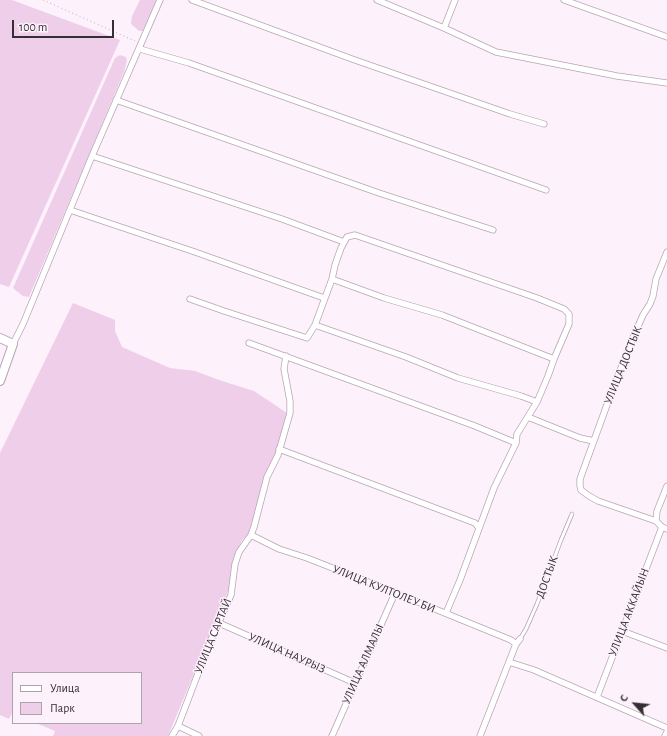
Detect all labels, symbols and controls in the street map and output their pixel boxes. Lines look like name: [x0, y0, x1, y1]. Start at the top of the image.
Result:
scale bar: [14, 12, 116, 38]
text: 100 m: [19, 21, 47, 33]
street label: УЛИЦА ДОСТЫК: [601, 324, 645, 406]
street label: ДОСТЫК: [533, 554, 561, 600]
street label: УЛИЦА КУЛТОЛЕУ БИ: [330, 562, 438, 616]
street label: УЛИЦА АККАЙЫН: [606, 566, 652, 658]
street label: УЛИЦА САРТАЙ: [191, 596, 235, 676]
street label: УЛИЦА АЛМАЛЫ: [339, 622, 387, 706]
street label: УЛИЦА НАУРЫЗ: [246, 630, 328, 676]
legend: [12, 672, 142, 724]
text: Улица: [50, 682, 80, 694]
north arrow: [615, 684, 655, 724]
text: С: [618, 693, 630, 704]
text: Парк: [50, 702, 75, 714]

